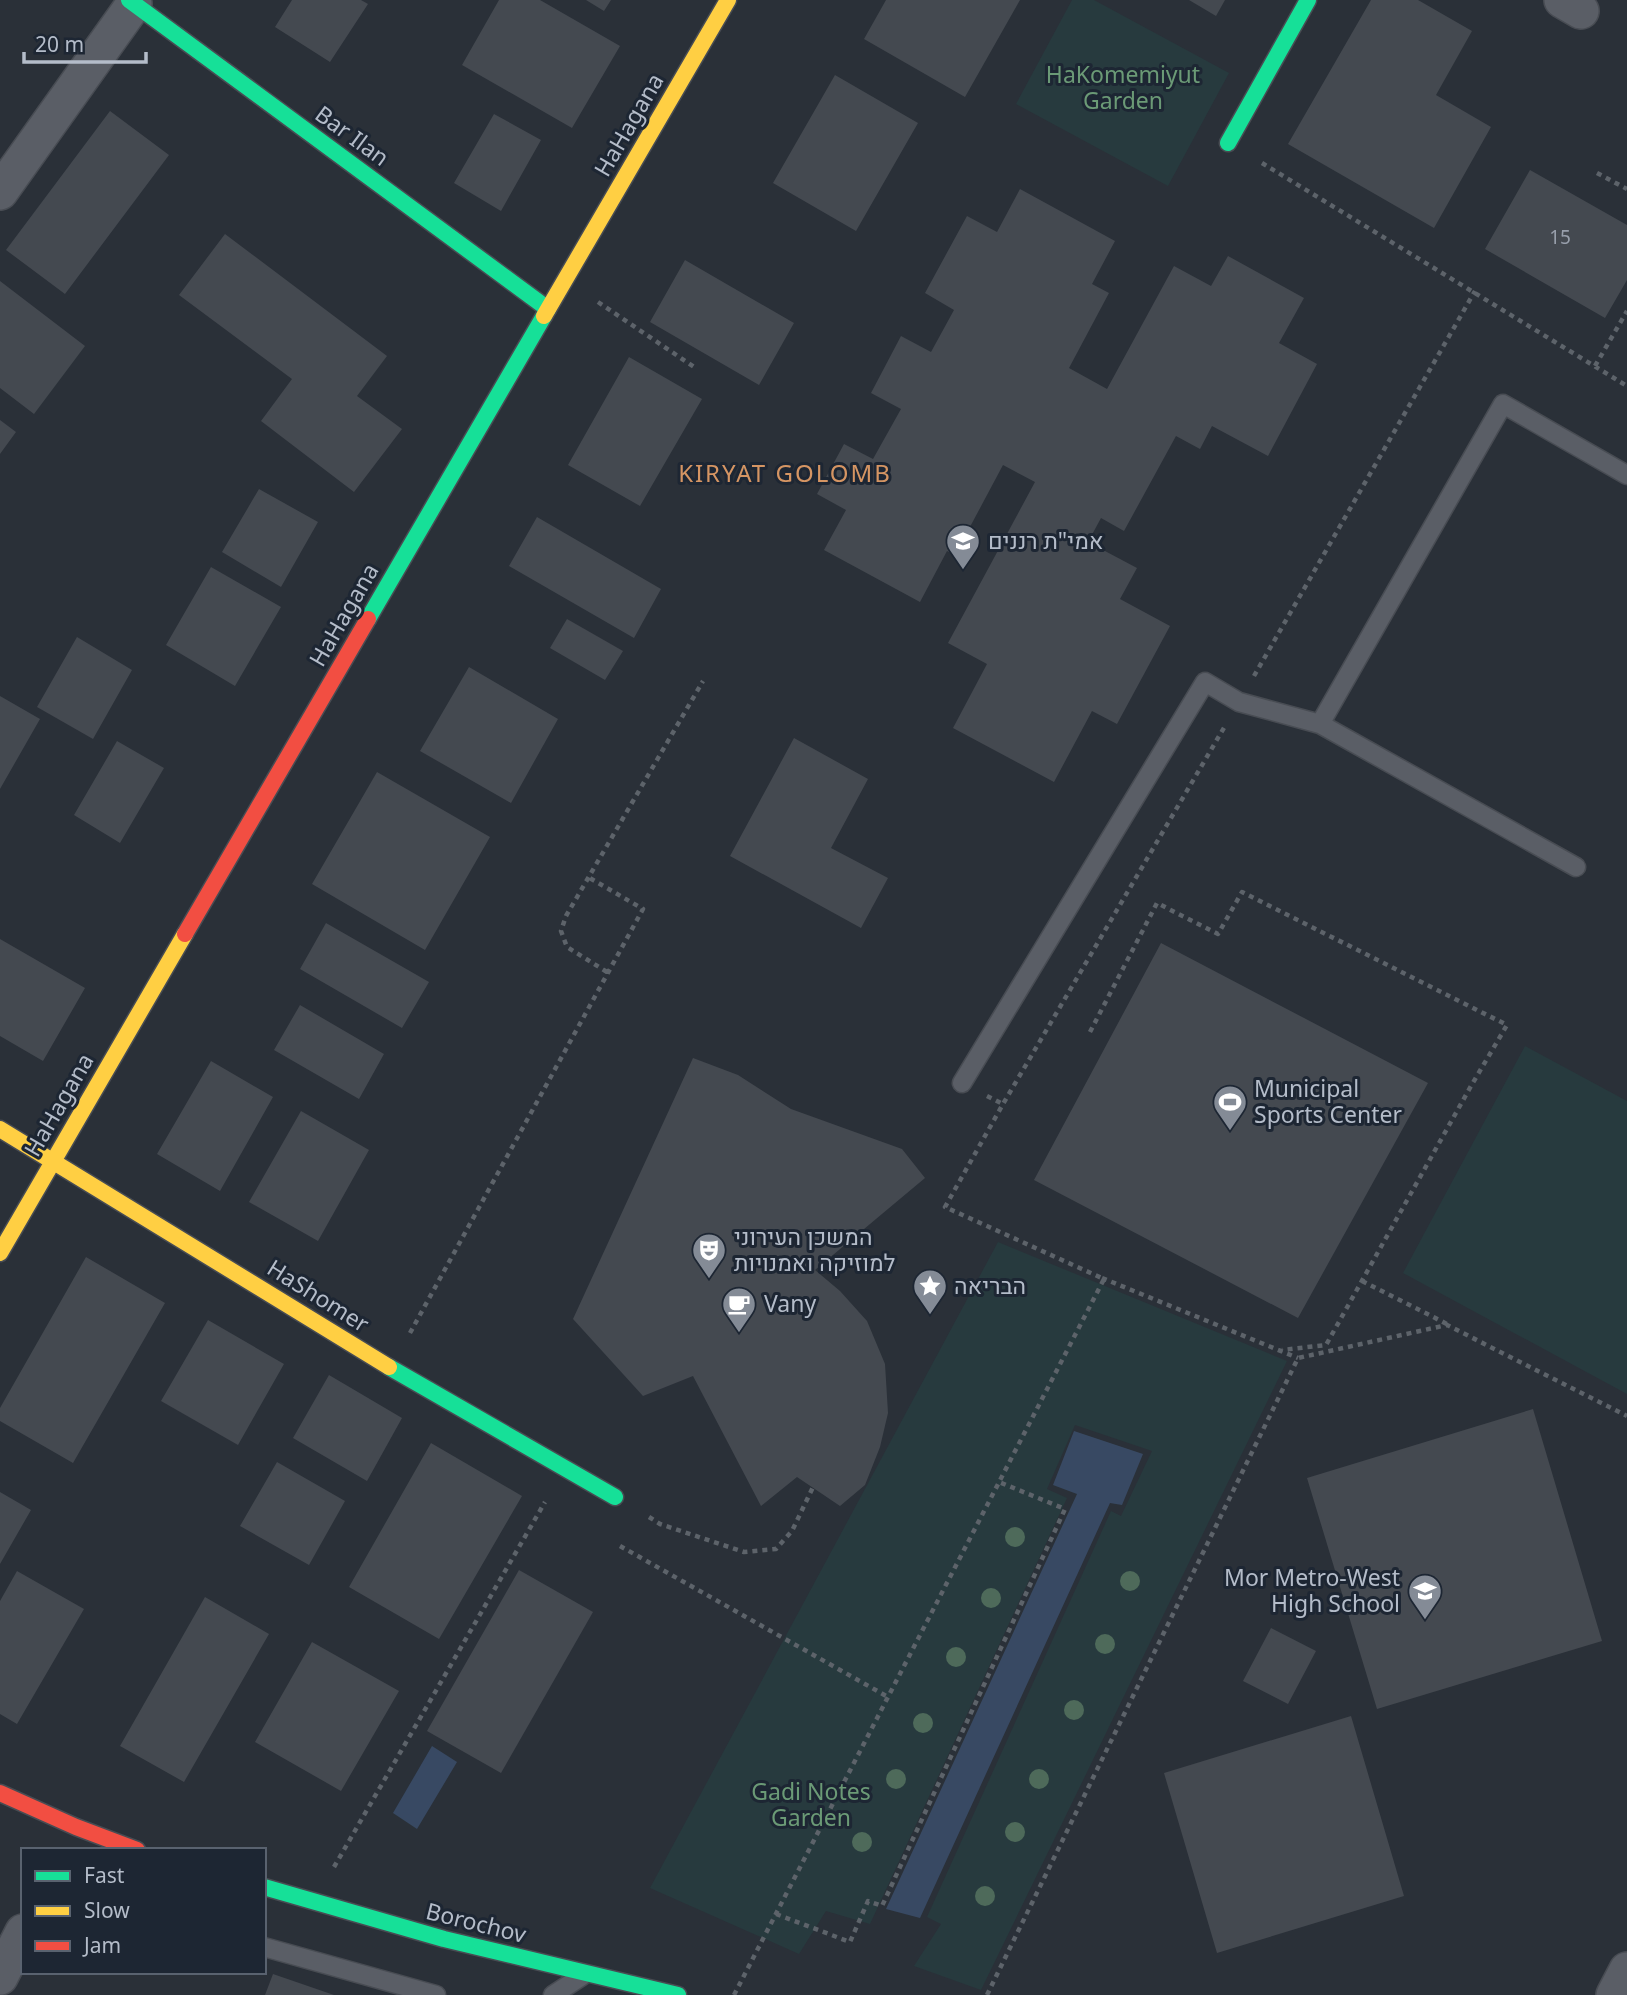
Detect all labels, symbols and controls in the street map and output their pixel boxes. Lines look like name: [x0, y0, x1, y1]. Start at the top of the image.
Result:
scale bar: [24, 21, 147, 65]
text: 20 m: [35, 30, 84, 58]
park label: HaKomemiyut Garden: [1046, 58, 1200, 116]
street label: HaHagana: [586, 67, 671, 182]
street label: Bar Ilan: [309, 98, 396, 173]
house number: 15: [1549, 224, 1571, 250]
district label: KIRYAT GOLOMB: [678, 456, 892, 489]
school or university icon: אמי"ת רננים: [944, 522, 982, 571]
place label: אמי"ת רננים: [988, 524, 1104, 556]
street label: HaHagana: [301, 557, 386, 672]
street label: HaHagana: [16, 1047, 101, 1162]
place label: Municipal Sports Center: [1254, 1072, 1402, 1130]
sports icon: Municipal Sports Center: [1211, 1083, 1249, 1132]
place label: המשכן העירוני למוזיקה ואמנויות: [734, 1220, 895, 1278]
theatre icon: המשכן העירוני למוזיקה ואמנויות: [690, 1231, 728, 1280]
street label: HaShomer: [261, 1251, 376, 1339]
place icon: הבריאה: [911, 1267, 949, 1316]
place label: הבריאה: [954, 1269, 1026, 1301]
cafe icon: Vany: [720, 1285, 758, 1334]
place label: Vany: [764, 1287, 816, 1319]
place label: Mor Metro-West High School: [1224, 1561, 1400, 1619]
school or university icon: Mor Metro-West High School: [1406, 1572, 1444, 1621]
park label: Gadi Notes Garden: [751, 1775, 871, 1833]
legend: [21, 1848, 266, 1974]
text: Fast: [84, 1861, 125, 1889]
street label: Borochov: [423, 1894, 530, 1950]
text: Slow: [84, 1896, 130, 1924]
text: Jam: [82, 1931, 121, 1959]

